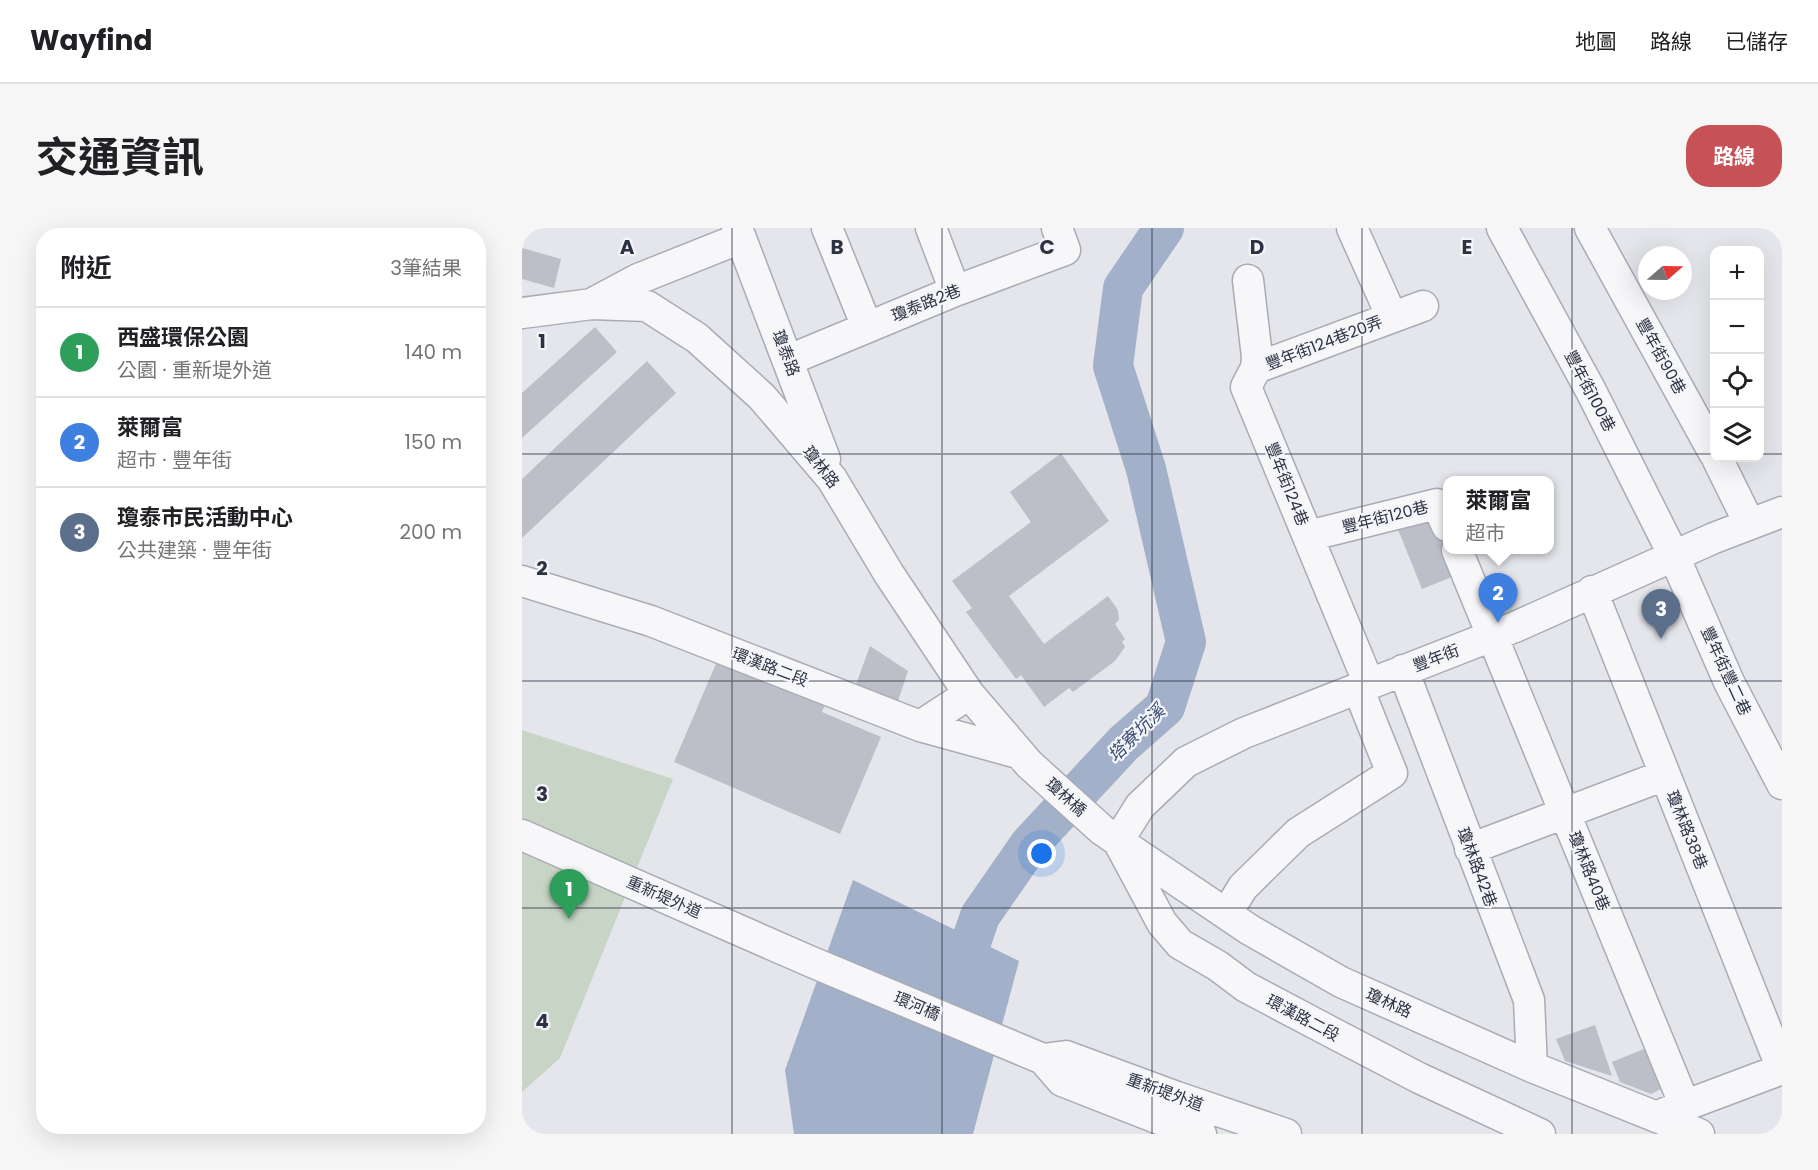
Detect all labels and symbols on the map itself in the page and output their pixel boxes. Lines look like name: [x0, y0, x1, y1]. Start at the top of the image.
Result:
text: A: [620, 233, 635, 261]
text: B: [830, 233, 844, 261]
text: C: [1039, 233, 1055, 261]
text: D: [1250, 233, 1264, 261]
text: E: [1462, 233, 1472, 261]
north arrow: [1638, 246, 1692, 300]
street label: 瓊泰路2巷: [888, 279, 964, 327]
street label: 豐年街124巷20弄: [1262, 310, 1386, 376]
street label: 豐年街90巷: [1631, 314, 1691, 398]
street label: 瓊泰路: [767, 326, 805, 380]
text: 1: [538, 327, 546, 355]
street label: 豐年街100巷: [1559, 346, 1621, 436]
street label: 豐年街124巷: [1260, 439, 1314, 529]
street label: 瓊林路: [797, 441, 845, 493]
street label: 豐年街120巷: [1339, 495, 1431, 539]
text: 2: [536, 554, 548, 582]
pin: 2: [1478, 574, 1518, 623]
pin: 3: [1642, 590, 1680, 639]
street label: 豐年街豐二巷: [1695, 623, 1757, 719]
street label: 豐年街: [1409, 639, 1463, 677]
street label: 環漢路二段: [729, 642, 811, 692]
water label: 塔寮坑溪: [1102, 697, 1172, 767]
street label: 瓊林橋: [1040, 772, 1092, 822]
text: 3: [536, 780, 548, 808]
street label: 瓊林路38巷: [1661, 787, 1713, 873]
street label: 瓊林路42巷: [1451, 824, 1503, 910]
street label: 瓊林路40巷: [1563, 828, 1615, 914]
your location: [1027, 839, 1056, 868]
pin: 1: [550, 870, 588, 919]
street label: 重新堤外道: [623, 870, 705, 924]
street label: 瓊林路: [1362, 983, 1416, 1023]
street label: 環河橋: [890, 986, 944, 1026]
street label: 環漢路二段: [1262, 989, 1344, 1047]
text: 4: [535, 1007, 549, 1035]
street label: 重新堤外道: [1123, 1068, 1207, 1116]

